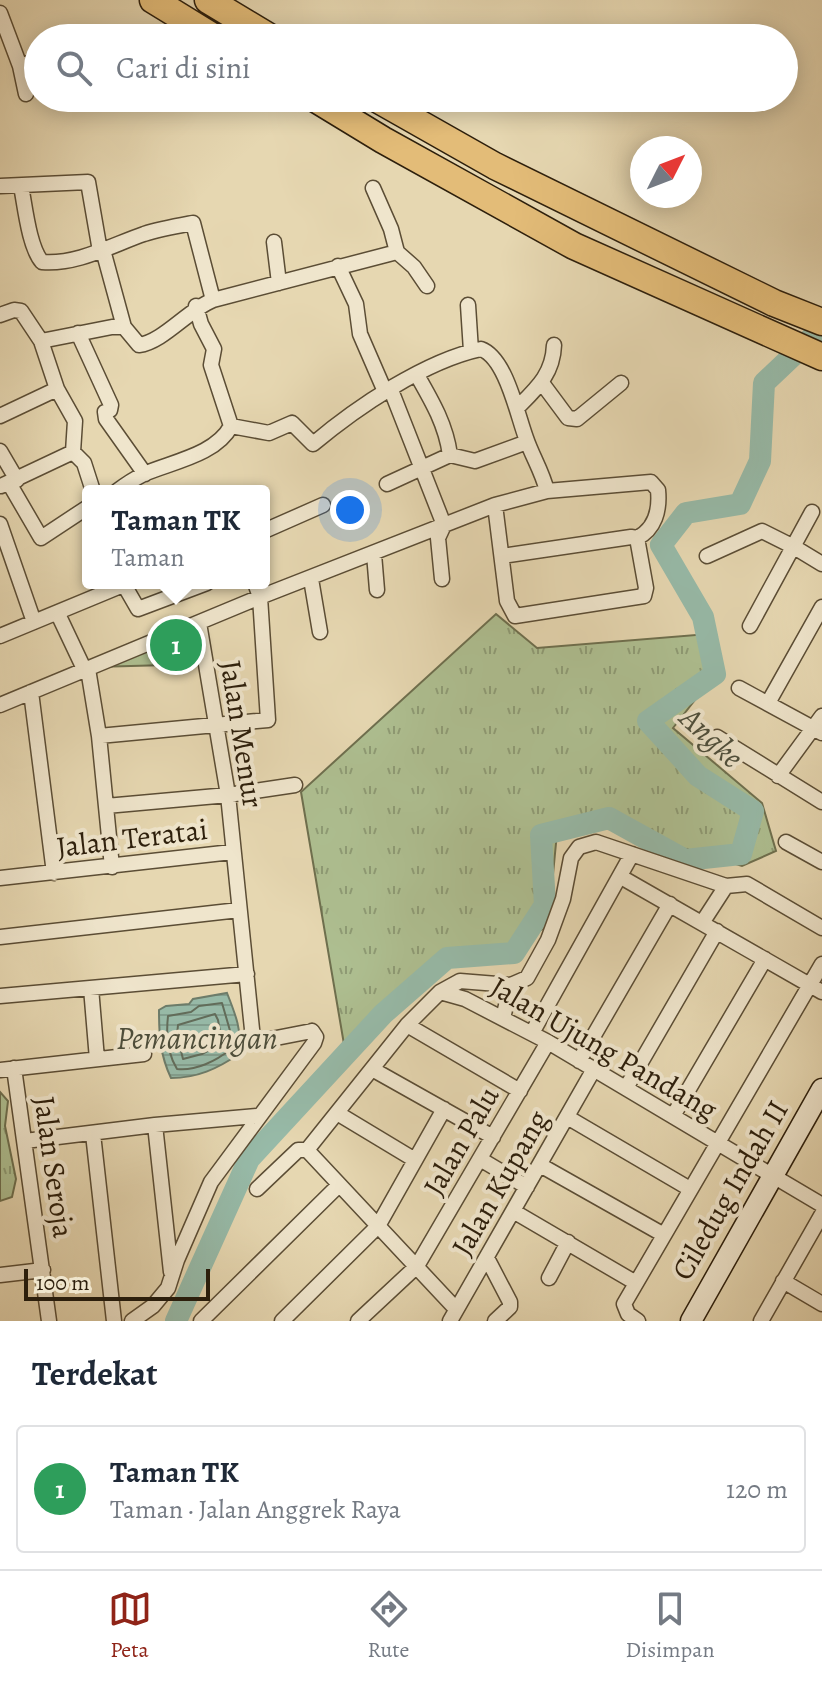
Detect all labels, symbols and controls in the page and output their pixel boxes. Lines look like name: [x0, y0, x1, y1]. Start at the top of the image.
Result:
search box: [24, 24, 798, 112]
icon: search: [52, 46, 96, 90]
text: Cari di sini: [116, 48, 251, 88]
north arrow: [630, 136, 702, 208]
popup: [82, 485, 270, 589]
your location: [330, 490, 370, 530]
text: Taman TK: [112, 500, 240, 540]
text: Taman: [112, 540, 185, 575]
pin: 1: [150, 615, 202, 675]
street label: Jalan Menur: [211, 657, 273, 811]
water label: Angke: [669, 695, 753, 778]
street label: Jalan Teratai: [54, 809, 210, 867]
street label: Jalan Ujung Pandang: [483, 967, 725, 1129]
water label: Pemancingan: [116, 1016, 278, 1060]
street label: Jalan Palu: [414, 1078, 509, 1203]
street label: Jalan Seroja: [24, 1093, 84, 1241]
street label: Ciledug Indah II: [662, 1093, 798, 1287]
street label: Jalan Kupang: [442, 1103, 558, 1263]
scale bar: [24, 1265, 210, 1301]
text: 100 m: [36, 1268, 90, 1298]
text: Terdekat: [32, 1350, 158, 1397]
text: Taman TK: [110, 1452, 239, 1492]
text: 1: [55, 1472, 65, 1507]
text: 120 m: [726, 1472, 788, 1507]
text: Taman · Jalan Anggrek Raya: [110, 1492, 401, 1527]
tab: Peta: [108, 1587, 152, 1665]
tab: Rute: [367, 1587, 411, 1665]
tab: Disimpan: [626, 1587, 714, 1665]

